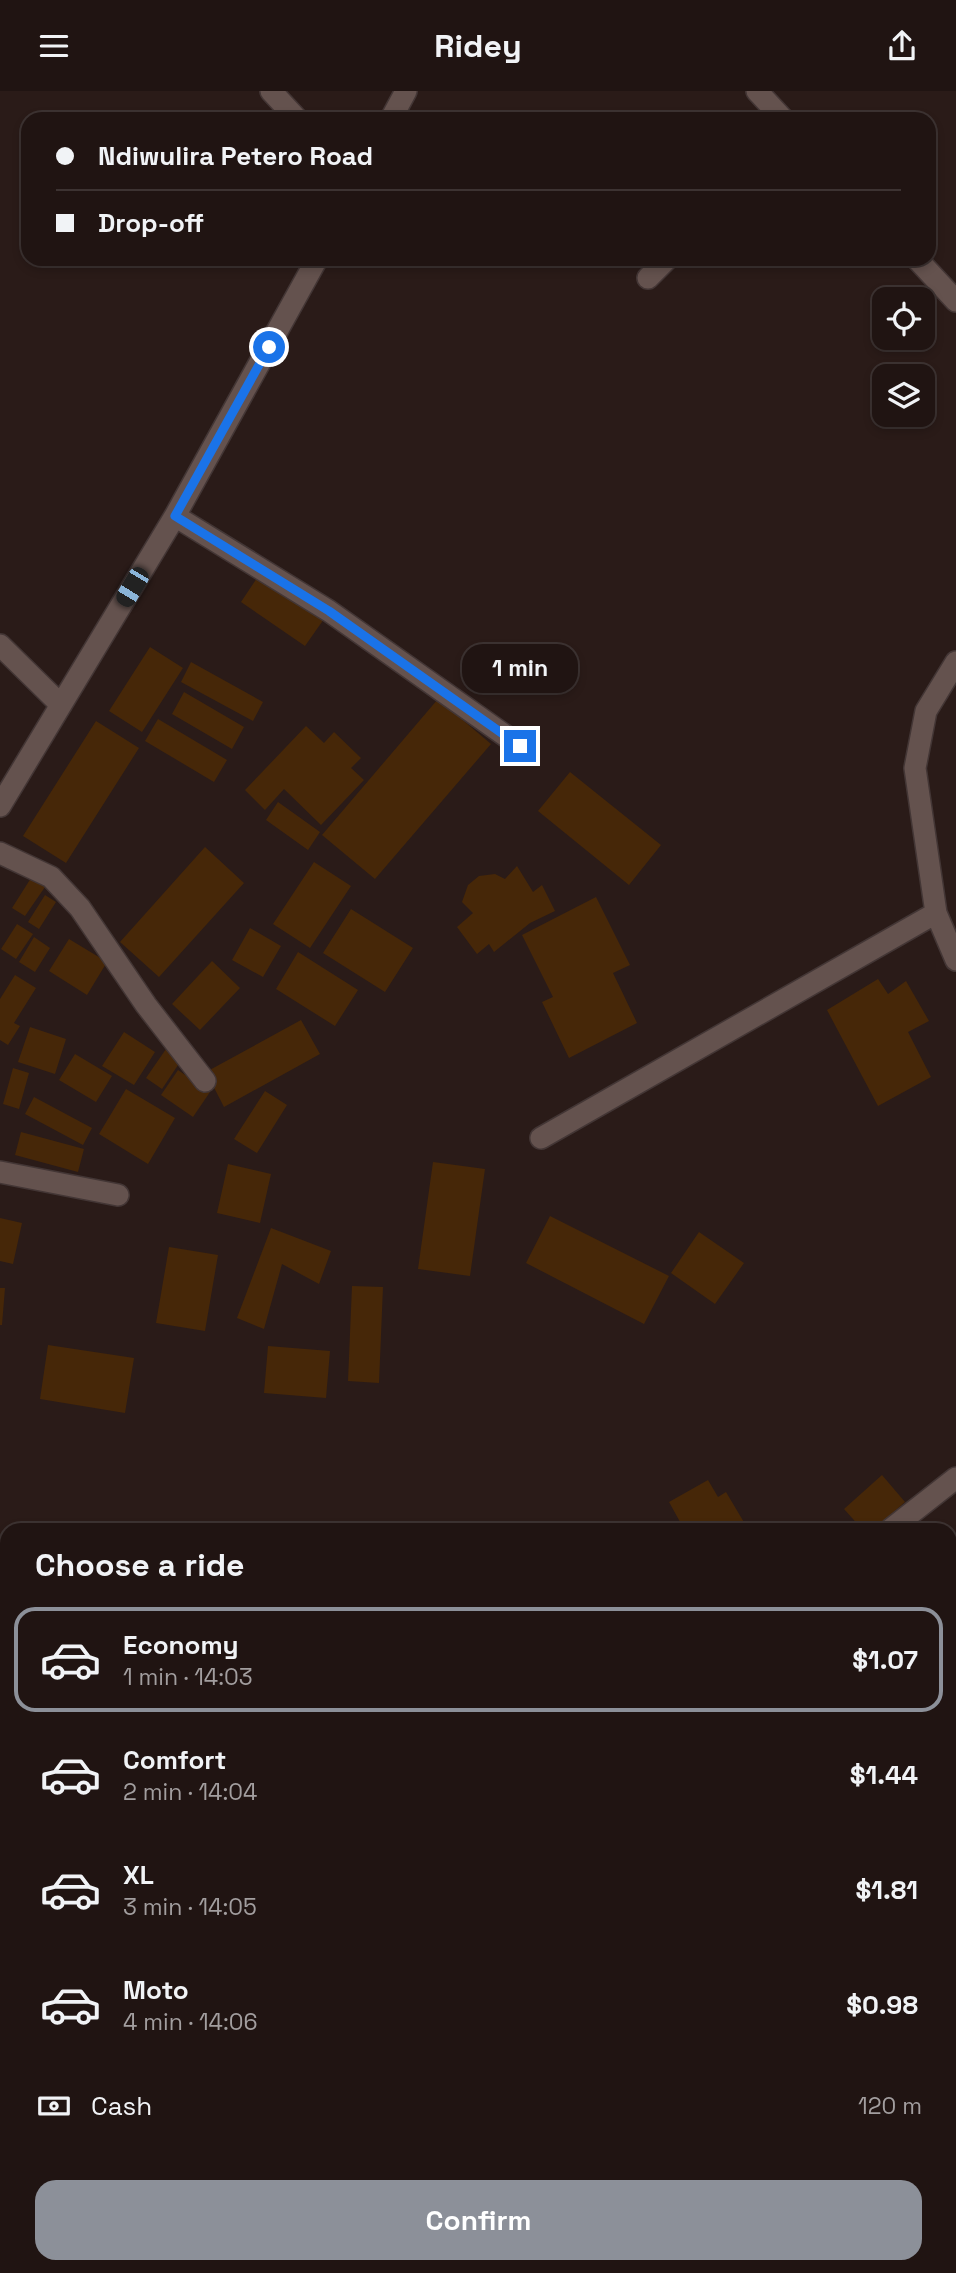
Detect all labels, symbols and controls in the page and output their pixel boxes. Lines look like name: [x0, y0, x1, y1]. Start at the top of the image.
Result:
text: Ridey: [434, 26, 522, 66]
icon: menu: [35, 27, 73, 65]
icon: share: [883, 27, 921, 65]
text: Ndiwulira Petero Road: [98, 139, 373, 173]
text: Drop-off: [98, 206, 204, 240]
map controls: [872, 287, 935, 427]
button: locate: [872, 287, 935, 350]
route start: [253, 331, 285, 363]
button: layers: [872, 364, 935, 427]
car: [113, 564, 152, 610]
callout: 1 min: [462, 645, 578, 693]
text: 1 min: [492, 653, 548, 683]
route end: [504, 730, 536, 762]
text: Choose a ride: [35, 1545, 245, 1585]
icon: car: [39, 1628, 102, 1691]
text: Economy: [123, 1628, 239, 1662]
text: $1.07: [852, 1643, 918, 1677]
text: 1 min · 14:03: [123, 1662, 253, 1692]
icon: car: [39, 1743, 102, 1806]
text: Comfort: [123, 1743, 226, 1777]
text: $1.44: [850, 1758, 918, 1792]
text: 2 min · 14:04: [123, 1777, 257, 1807]
icon: car: [39, 1858, 102, 1921]
text: XL: [123, 1858, 154, 1892]
text: $1.81: [855, 1873, 918, 1907]
text: 3 min · 14:05: [123, 1892, 257, 1922]
icon: car: [39, 1973, 102, 2036]
text: Moto: [123, 1973, 189, 2007]
text: $0.98: [846, 1988, 918, 2022]
text: 4 min · 14:06: [123, 2007, 258, 2037]
icon: cash: [35, 2087, 73, 2125]
text: Cash: [91, 2089, 152, 2123]
text: 120 m: [858, 2091, 922, 2121]
button: Confirm: [35, 2180, 922, 2260]

